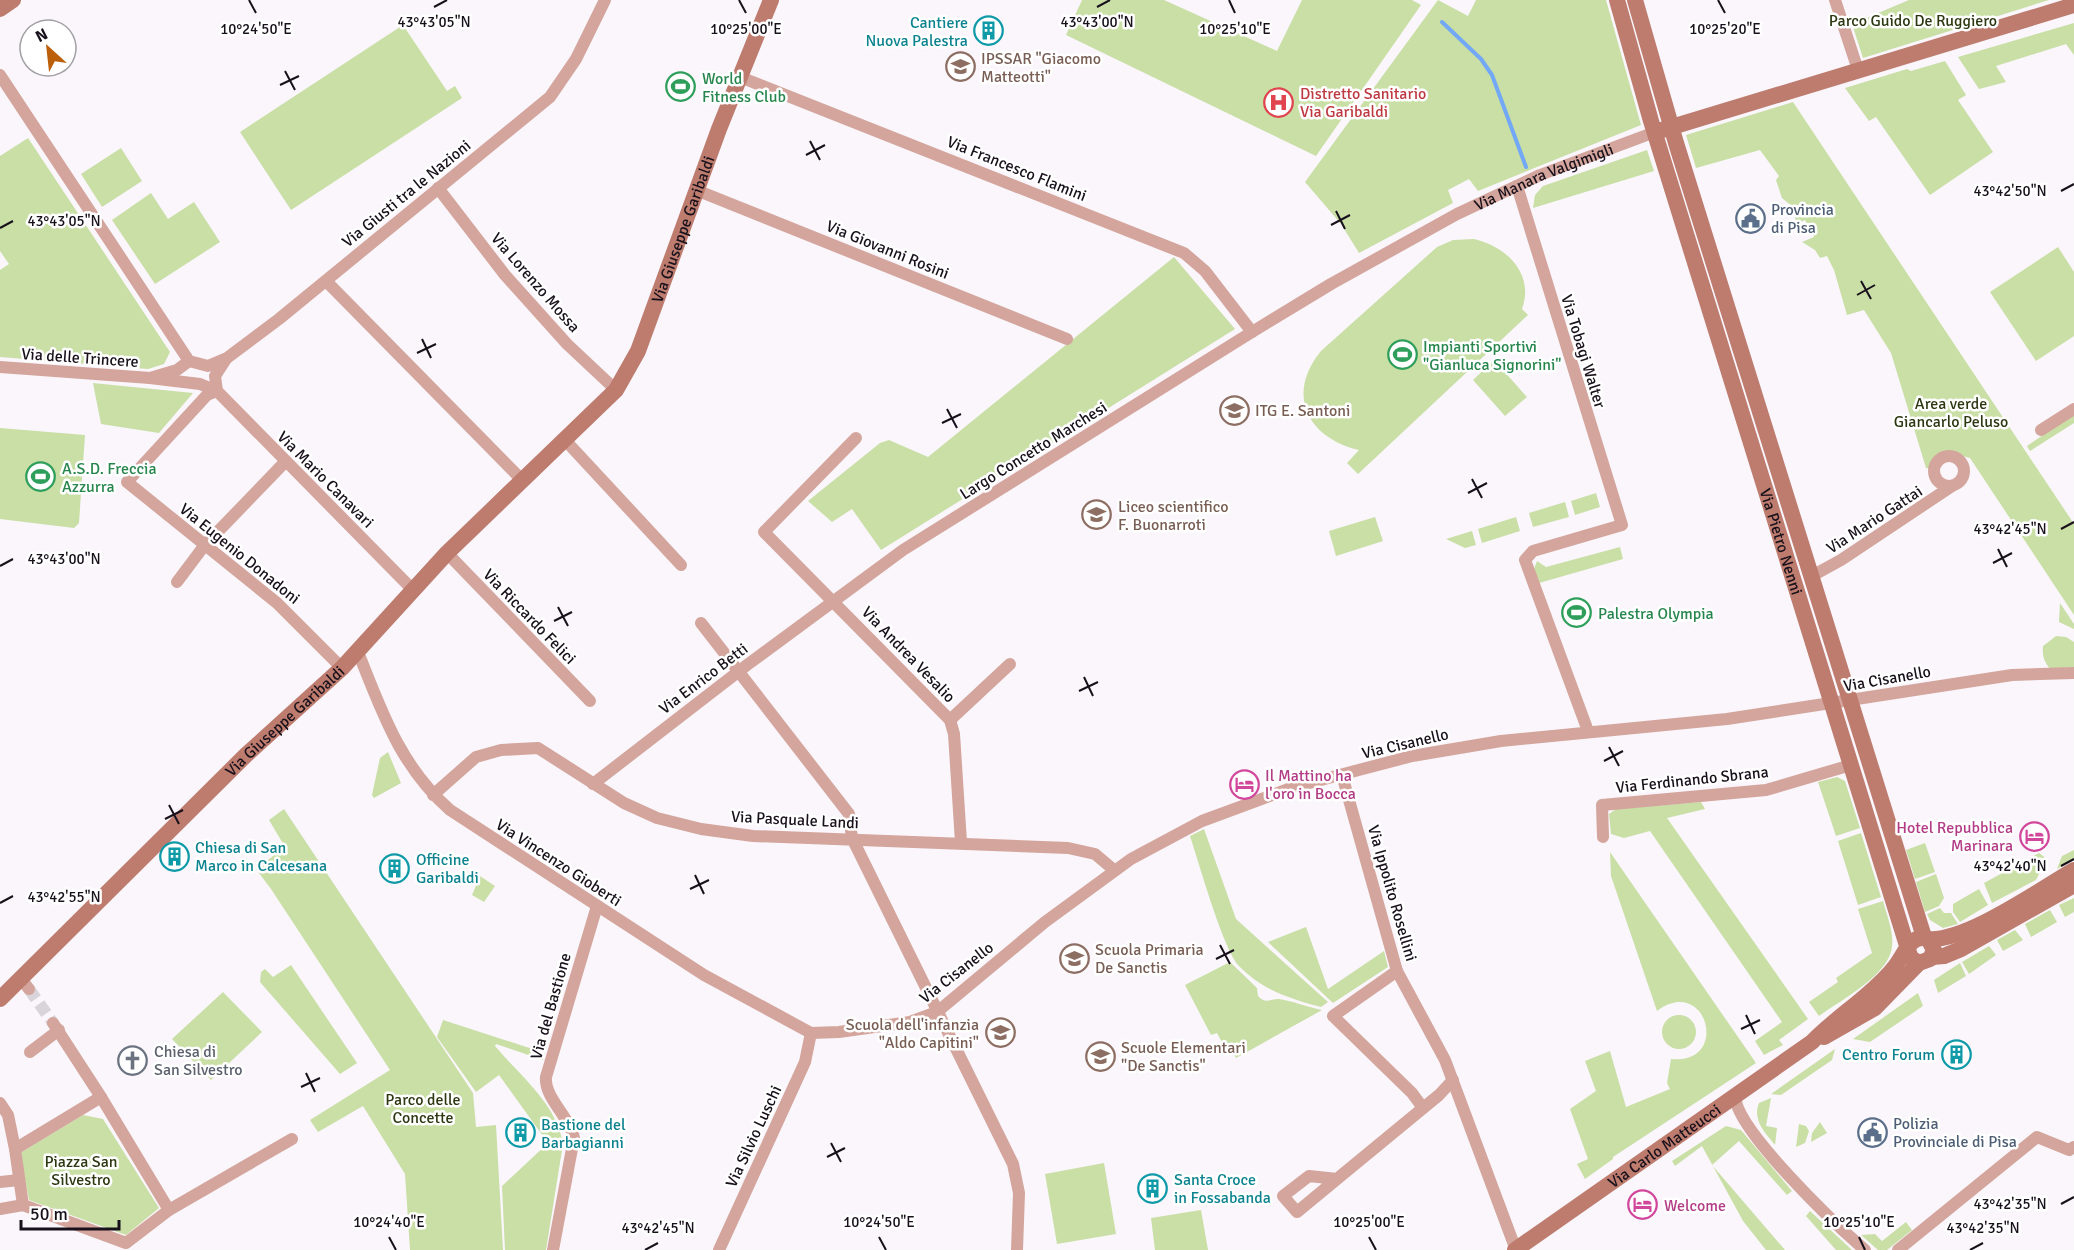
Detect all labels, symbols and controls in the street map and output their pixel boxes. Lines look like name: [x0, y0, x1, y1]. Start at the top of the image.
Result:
park label: Parco Guido De Ruggiero: [1829, 11, 1997, 31]
text: 43°43'05"N: [397, 13, 471, 31]
place label: Cantiere Nuova Palestra: [865, 13, 968, 51]
text: 43°43'00"N: [1060, 13, 1134, 31]
building icon: Cantiere Nuova Palestra: [973, 15, 1005, 47]
north arrow: [18, 18, 78, 78]
text: 10°24'50"E: [220, 20, 292, 38]
text: 10°25'00"E: [710, 20, 782, 38]
text: 10°25'10"E: [1199, 20, 1271, 38]
text: 10°25'20"E: [1689, 20, 1761, 38]
text: N: [32, 24, 51, 47]
place label: IPSSAR "Giacomo Matteotti": [981, 49, 1101, 87]
school or university icon: IPSSAR "Giacomo Matteotti": [944, 51, 976, 83]
place label: World Fitness Club: [702, 69, 786, 107]
sports icon: World Fitness Club: [665, 71, 697, 103]
place label: Distretto Sanitario Via Garibaldi: [1300, 84, 1426, 122]
hospital icon: Distretto Sanitario Via Garibaldi: [1263, 86, 1295, 118]
street label: Via Francesco Flamini: [944, 132, 1089, 206]
street label: Via Giusti tra le Nazioni: [338, 136, 475, 252]
street label: Via Manara Valgimigli: [1471, 139, 1616, 215]
street label: Via Giuseppe Garibaldi: [647, 153, 719, 306]
text: 43°42'50"N: [1973, 182, 2047, 200]
place label: Provincia di Pisa: [1771, 200, 1834, 238]
public building icon: Provincia di Pisa: [1734, 202, 1766, 234]
text: 43°43'05"N: [27, 212, 101, 230]
street label: Via Giovanni Rosini: [823, 216, 952, 284]
street label: Via Lorenzo Mossa: [486, 229, 584, 337]
street label: Via Tobagi Walter: [1556, 292, 1610, 411]
place label: Impianti Sportivi "Gianluca Signorini": [1423, 337, 1561, 375]
sports icon: Impianti Sportivi "Gianluca Signorini": [1386, 339, 1418, 371]
street label: Via delle Trincere: [21, 344, 139, 372]
school or university icon: ITG E. Santoni: [1218, 394, 1250, 426]
park label: Area verde Giancarlo Peluso: [1894, 394, 2008, 432]
street label: Largo Concetto Marchesi: [956, 397, 1111, 504]
place label: ITG E. Santoni: [1255, 401, 1350, 421]
street label: Via Mario Canavari: [273, 427, 378, 532]
place label: A.S.D. Freccia Azzurra: [62, 459, 157, 497]
sports icon: A.S.D. Freccia Azzurra: [25, 461, 57, 493]
street label: Via Mario Gattai: [1823, 481, 1926, 558]
street label: Via Pietro Nenni: [1755, 486, 1806, 598]
place label: Liceo scientifico F. Buonarroti: [1118, 497, 1229, 535]
street label: Via Eugenio Donadoni: [175, 499, 304, 609]
school or university icon: Liceo scientifico F. Buonarroti: [1081, 499, 1113, 531]
text: 43°42'45"N: [1973, 520, 2047, 538]
text: 43°43'00"N: [27, 550, 101, 568]
street label: Via Riccardo Felici: [479, 565, 580, 669]
sports icon: Palestra Olympia: [1561, 597, 1593, 629]
street label: Via Andrea Vesalio: [857, 602, 959, 707]
place label: Palestra Olympia: [1598, 604, 1714, 624]
street label: Via Enrico Betti: [655, 639, 752, 719]
street label: Via Cisanello: [1842, 661, 1932, 697]
street label: Via Giuseppe Garibaldi: [221, 662, 349, 781]
street label: Via Cisanello: [1360, 724, 1451, 764]
street label: Via Ferdinando Sbrana: [1615, 762, 1769, 798]
place label: Il Mattino ha l'oro in Bocca: [1265, 766, 1356, 804]
hotel icon: Il Mattino ha l'oro in Bocca: [1228, 768, 1260, 800]
street label: Via Pasquale Landi: [730, 807, 859, 833]
street label: Via Vincenzo Gioberti: [492, 815, 625, 911]
place label: Hotel Repubblica Marinara: [1896, 818, 2013, 856]
hotel icon: Hotel Repubblica Marinara: [2018, 820, 2050, 852]
street label: Via Ippolito Rosellini: [1363, 823, 1421, 964]
place label: Chiesa di San Marco in Calcesana: [195, 838, 327, 876]
building icon: Chiesa di San Marco in Calcesana: [158, 840, 190, 872]
place label: Officine Garibaldi: [416, 850, 479, 888]
building icon: Officine Garibaldi: [379, 852, 411, 884]
text: 43°42'40"N: [1973, 857, 2047, 875]
text: 43°42'55"N: [27, 888, 101, 906]
street label: Via Cisanello: [916, 938, 998, 1008]
place label: Scuola Primaria De Sanctis: [1095, 940, 1204, 978]
school or university icon: Scuola Primaria De Sanctis: [1058, 942, 1090, 974]
street label: Via del Bastione: [526, 951, 576, 1062]
place label: Scuola dell'infanzia "Aldo Capitini": [846, 1015, 979, 1053]
school or university icon: Scuola dell'infanzia "Aldo Capitini": [984, 1017, 1016, 1049]
place label: Scuole Elementari "De Sanctis": [1121, 1038, 1246, 1076]
building icon: Centro Forum: [1940, 1038, 1972, 1070]
school or university icon: Scuole Elementari "De Sanctis": [1084, 1040, 1116, 1072]
place label: Chiesa di San Silvestro: [154, 1042, 243, 1080]
church icon: Chiesa di San Silvestro: [117, 1044, 149, 1076]
place label: Centro Forum: [1842, 1045, 1935, 1065]
street label: Via Silvio Luschi: [721, 1082, 786, 1191]
park label: Parco delle Concette: [385, 1090, 461, 1128]
street label: Via Carlo Matteucci: [1604, 1100, 1725, 1193]
place label: Polizia Provinciale di Pisa: [1893, 1114, 2017, 1152]
place label: Bastione del Barbagianni: [541, 1115, 626, 1153]
public building icon: Polizia Provinciale di Pisa: [1856, 1116, 1888, 1148]
building icon: Bastione del Barbagianni: [504, 1117, 536, 1149]
park label: Piazza San Silvestro: [44, 1152, 118, 1190]
place label: Santa Croce in Fossabanda: [1174, 1170, 1271, 1208]
building icon: Santa Croce in Fossabanda: [1137, 1172, 1169, 1204]
hotel icon: Welcome: [1627, 1189, 1659, 1221]
scale bar: [21, 1193, 118, 1231]
text: 43°42'35"N: [1973, 1195, 2047, 1213]
place label: Welcome: [1664, 1196, 1726, 1216]
text: 50 m: [30, 1203, 68, 1225]
text: 10°24'40"E: [353, 1213, 425, 1231]
text: 10°24'50"E: [843, 1213, 915, 1231]
text: 10°25'00"E: [1333, 1213, 1405, 1231]
text: 10°25'10"E: [1823, 1213, 1895, 1231]
text: 43°42'45"N: [621, 1219, 695, 1237]
text: 43°42'35"N: [1946, 1219, 2020, 1237]

